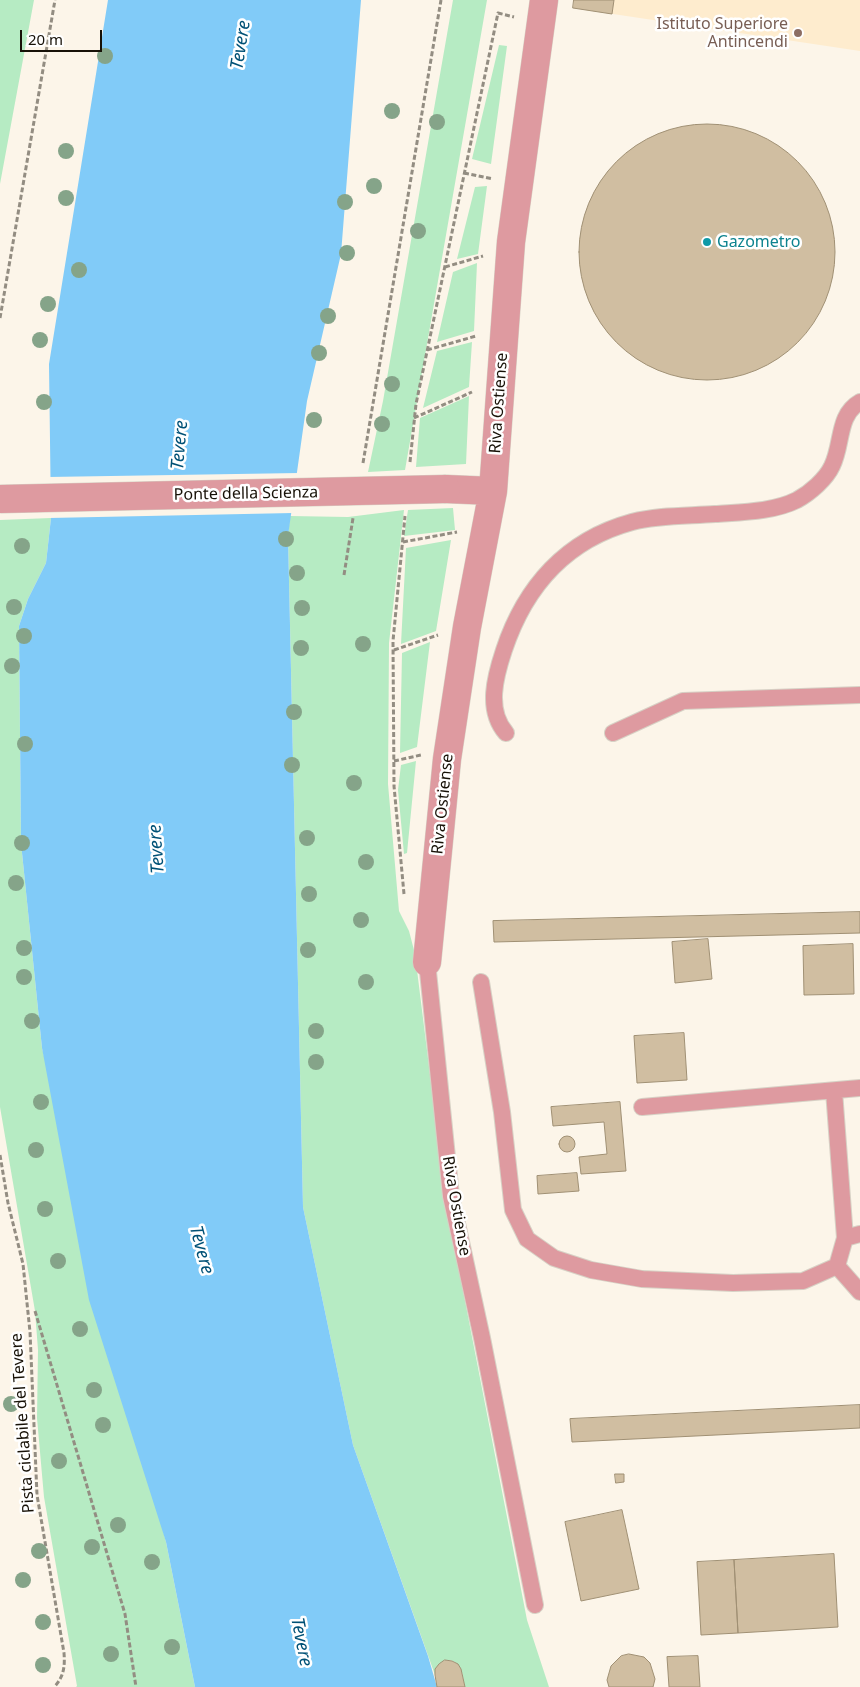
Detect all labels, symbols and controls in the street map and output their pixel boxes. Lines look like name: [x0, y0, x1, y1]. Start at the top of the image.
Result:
place label: Istituto Superiore Antincendi: [656, 14, 788, 52]
water label: Tevere: [226, 19, 256, 71]
scale bar: [22, 20, 105, 52]
marker: Istituto Superiore Antincendi: [792, 27, 804, 39]
text: 20 m: [28, 29, 63, 49]
place label: Gazometro: [717, 232, 801, 252]
marker: Gazometro: [701, 236, 713, 248]
street label: Riva Ostiense: [486, 352, 512, 454]
water label: Tevere: [167, 419, 193, 471]
street label: Ponte della Scienza: [174, 483, 318, 505]
street label: Riva Ostiense: [428, 753, 458, 855]
water label: Tevere: [144, 824, 170, 874]
street label: Riva Ostiense: [438, 1155, 474, 1257]
water label: Tevere: [184, 1223, 218, 1277]
street label: Pista ciclabile del Tevere: [7, 1332, 39, 1514]
water label: Tevere: [286, 1616, 316, 1668]

